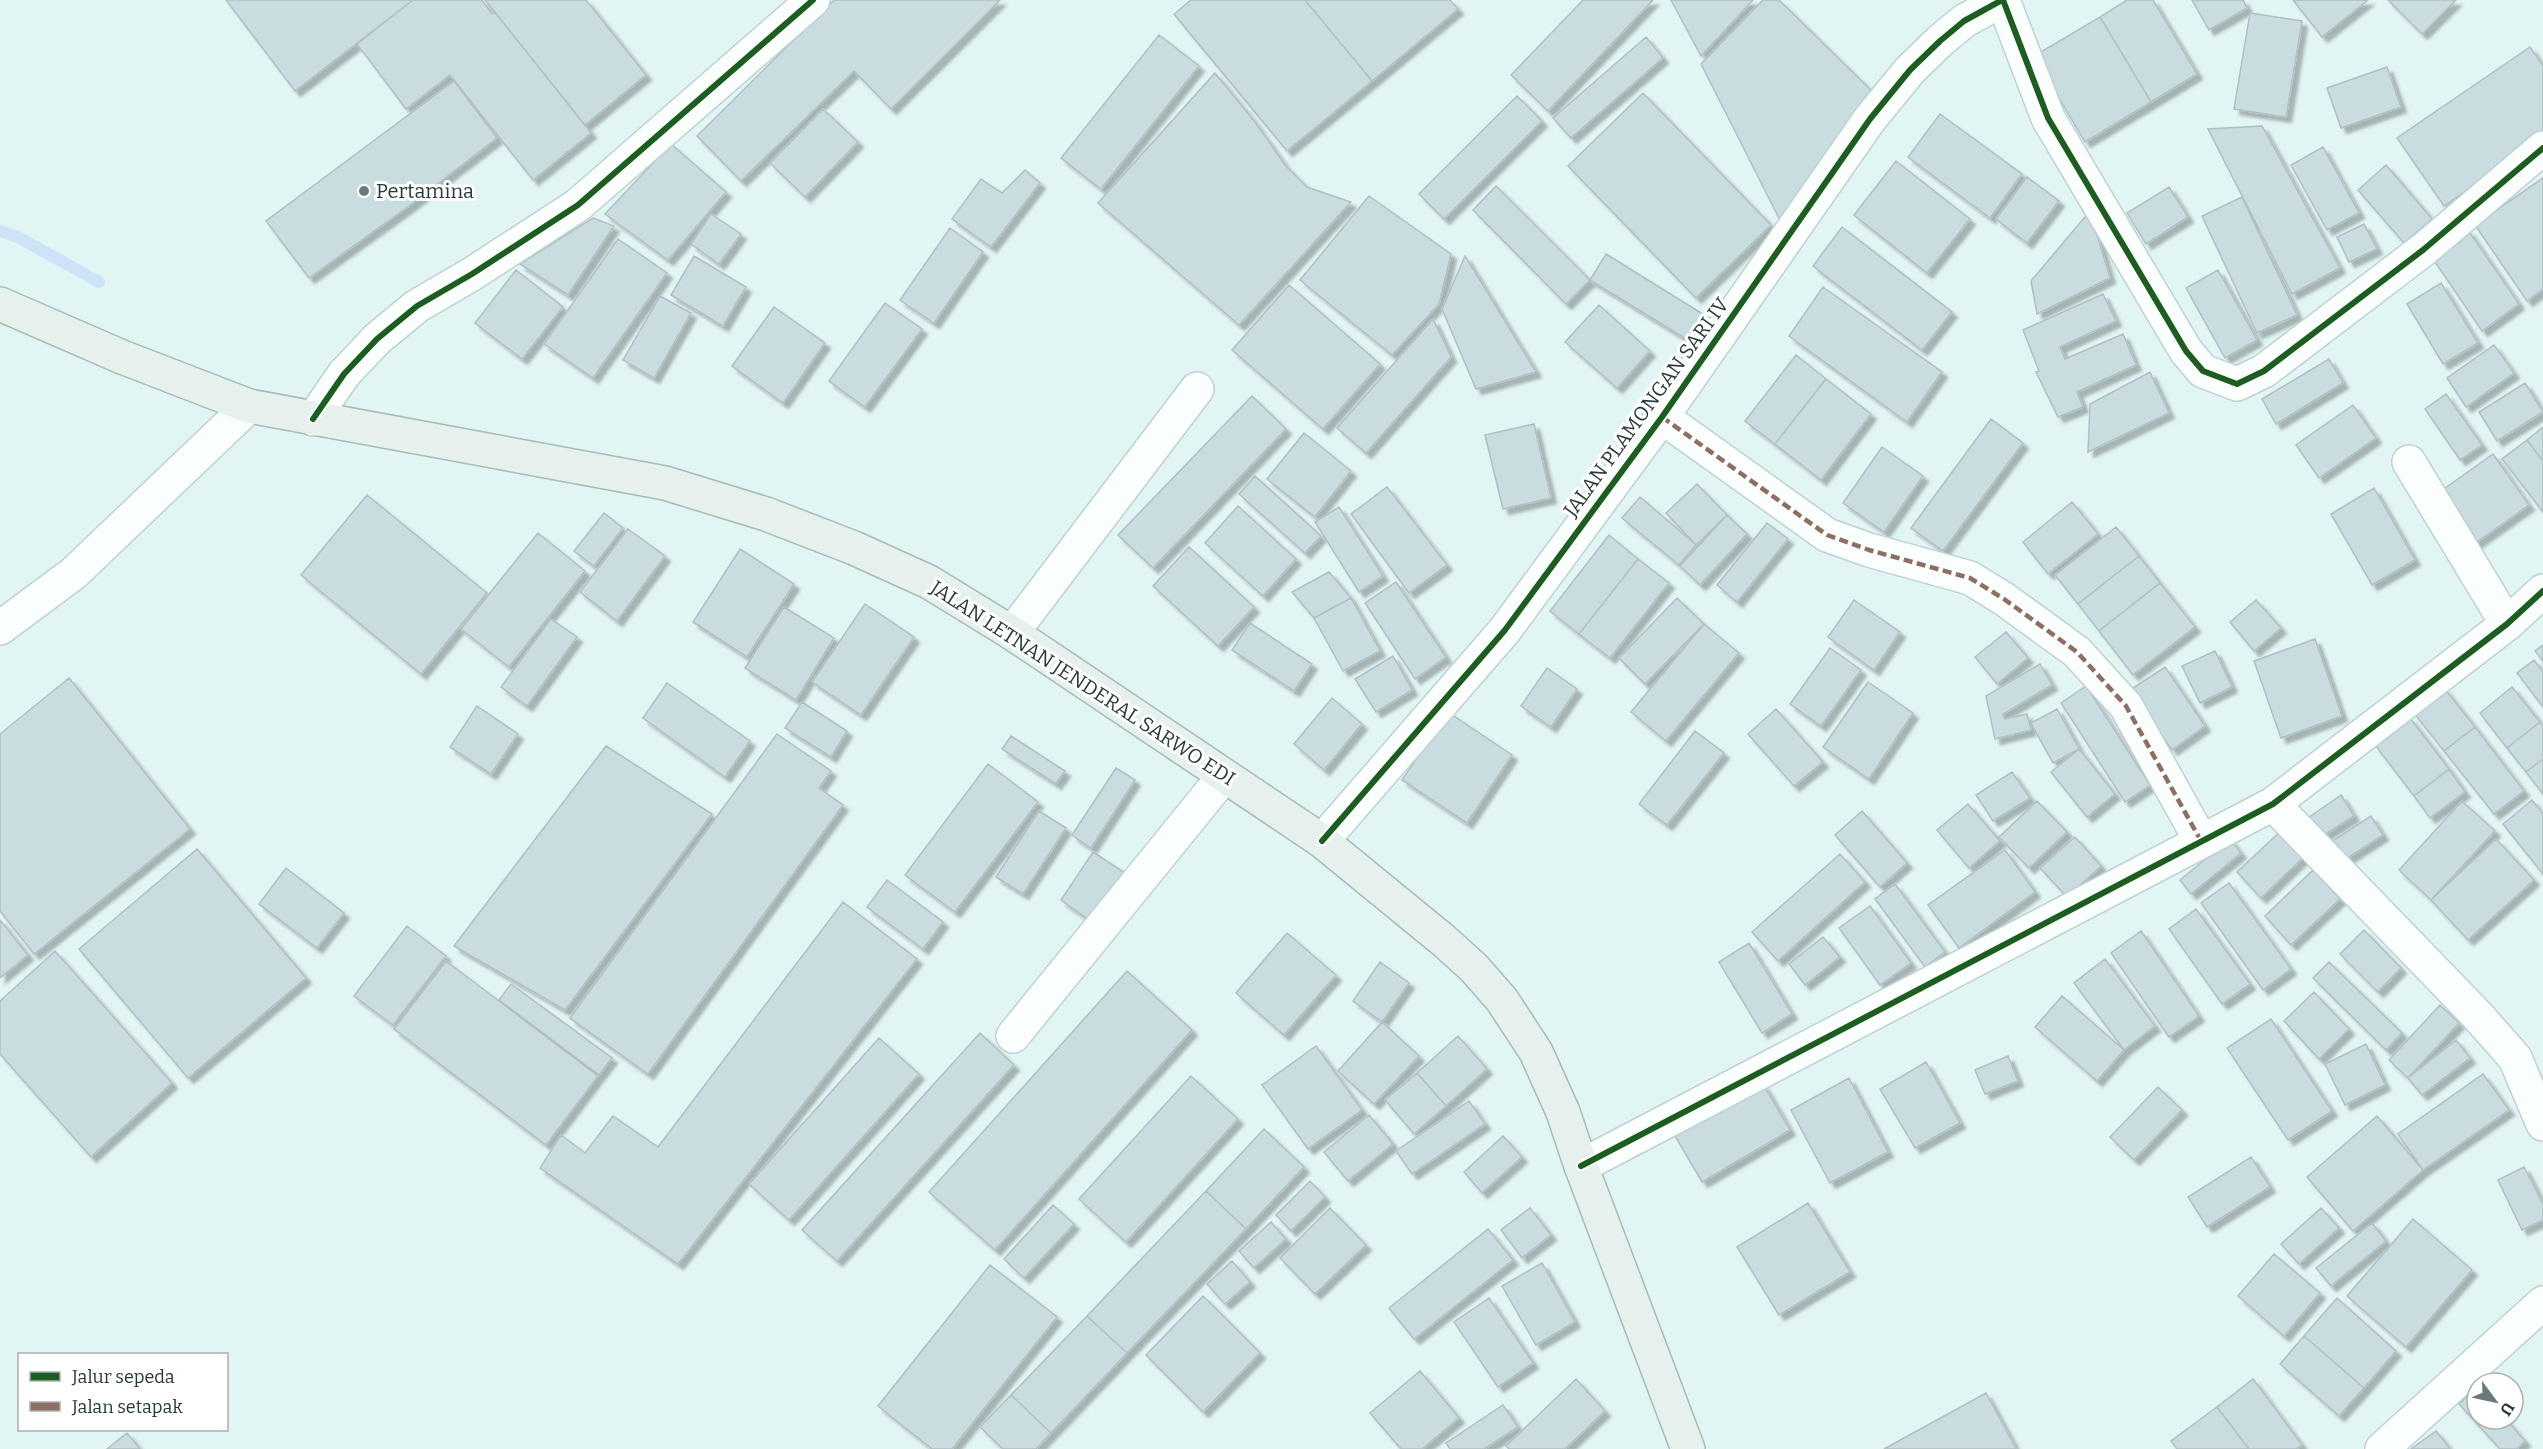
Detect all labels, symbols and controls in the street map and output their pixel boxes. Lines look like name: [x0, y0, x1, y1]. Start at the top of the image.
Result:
place label: Pertamina: [376, 179, 474, 203]
marker: Pertamina: [357, 184, 371, 198]
street label: JALAN PLAMONGAN SARI IV: [1558, 293, 1734, 522]
street label: JALAN LETNAN JENDERAL SARWO EDI: [925, 575, 1240, 791]
legend: [18, 1353, 228, 1431]
text: Jalur sepeda: [71, 1366, 175, 1388]
north arrow: [2465, 1371, 2525, 1431]
text: Jalan setapak: [71, 1396, 183, 1418]
text: U: [2496, 1399, 2518, 1419]

